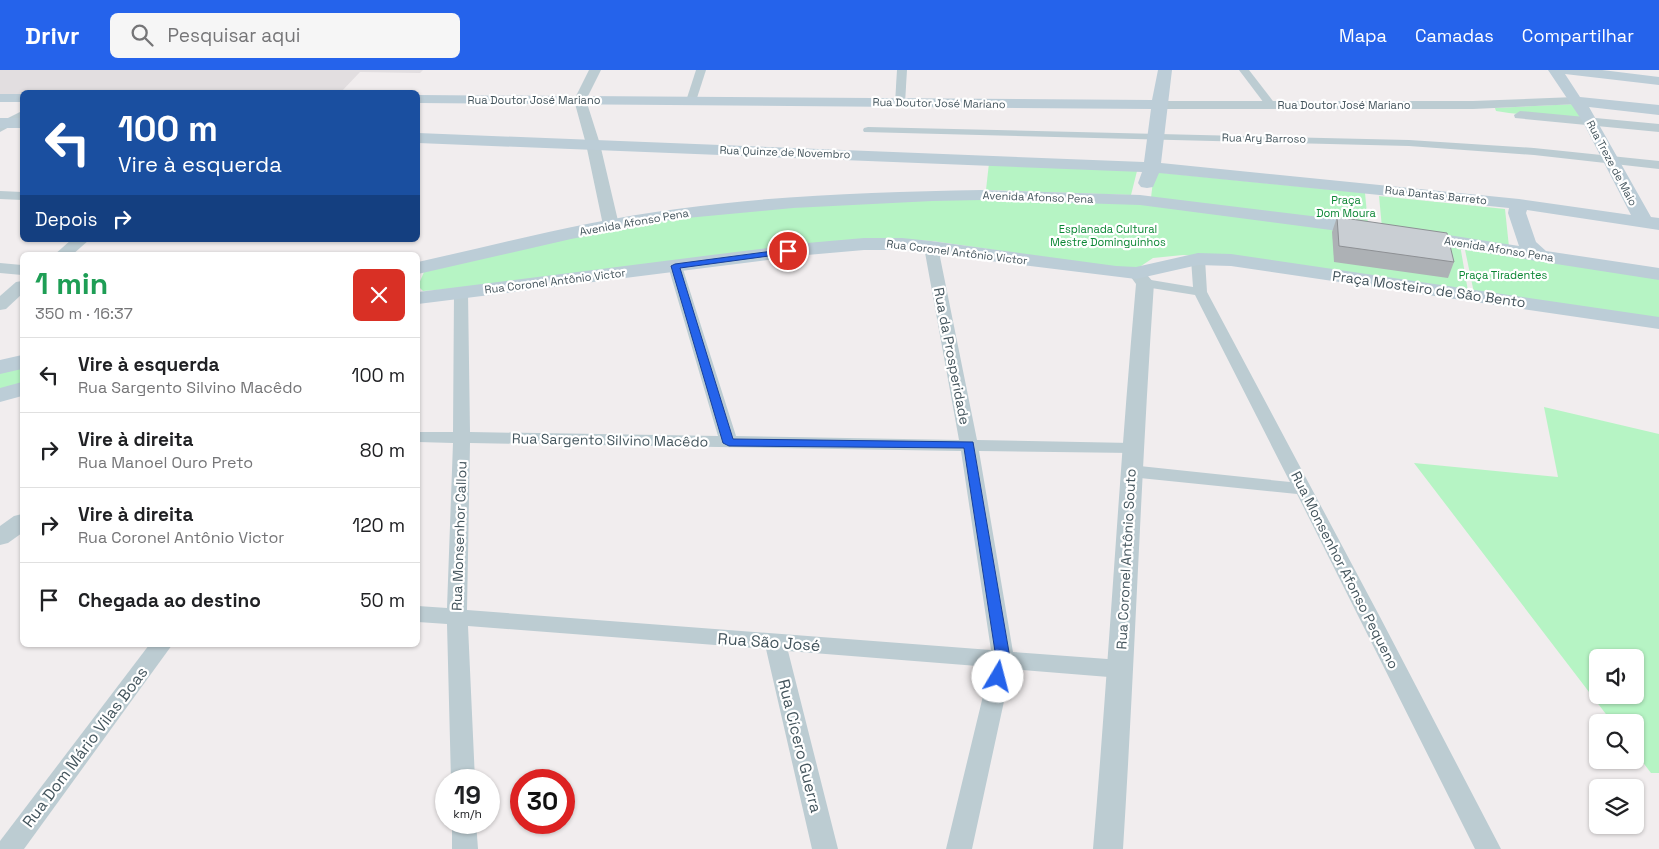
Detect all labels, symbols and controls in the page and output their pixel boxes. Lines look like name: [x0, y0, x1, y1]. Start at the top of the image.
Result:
search box: [110, 13, 460, 58]
text: Drivr: [25, 20, 80, 51]
icon: search: [128, 21, 156, 49]
text: Pesquisar aqui: [168, 23, 301, 48]
text: Mapa: [1339, 24, 1387, 47]
text: Camadas: [1415, 24, 1494, 47]
text: Compartilhar: [1522, 24, 1634, 47]
street label: Rua Doutor José Mariano: [467, 93, 601, 107]
street label: Rua Doutor José Mariano: [872, 95, 1006, 111]
street label: Rua Doutor José Mariano: [1277, 98, 1411, 112]
text: 100 m: [118, 107, 218, 151]
icon: left: [35, 110, 100, 175]
street label: Rua Treze de Maio: [1584, 118, 1641, 208]
street label: Rua Ary Barroso: [1222, 130, 1307, 146]
street label: Rua Quinze de Novembro: [719, 143, 851, 161]
text: Vire à esquerda: [118, 150, 282, 178]
street label: Rua Dantas Barreto: [1384, 183, 1488, 207]
street label: Avenida Afonso Pena: [982, 188, 1094, 206]
park label: Praça Dom Moura: [1316, 193, 1377, 220]
icon: right: [108, 205, 136, 233]
street label: Avenida Afonso Pena: [578, 205, 690, 239]
text: Depois: [35, 207, 98, 232]
park label: Esplanada Cultural Mestre Dominguinhos: [1050, 222, 1166, 249]
pin: [767, 230, 809, 272]
street label: Avenida Afonso Pena: [1443, 233, 1555, 265]
street label: Rua Coronel Antônio Victor: [886, 236, 1028, 268]
icon: arrive: [774, 237, 802, 265]
text: 1 min: [35, 264, 108, 303]
street label: Rua Coronel Antônio Victor: [484, 265, 626, 297]
street label: Praça Mosteiro de São Bento: [1331, 267, 1527, 311]
park label: Praça Tiradentes: [1459, 268, 1548, 282]
button: close: [353, 269, 405, 321]
street label: Rua da Prosperidade: [930, 286, 974, 426]
text: 350 m · 16:37: [35, 303, 133, 324]
text: Vire à esquerda: [78, 352, 220, 377]
icon: left: [35, 361, 63, 389]
text: 100 m: [351, 363, 405, 388]
text: Rua Sargento Silvino Macêdo: [78, 377, 302, 398]
text: Vire à direita: [78, 427, 194, 452]
street label: Rua Sargento Silvino Macêdo: [512, 429, 708, 451]
icon: right: [35, 436, 63, 464]
text: 80 m: [360, 438, 405, 463]
text: Rua Manoel Ouro Preto: [78, 452, 253, 473]
street label: Rua Monsenhor Callou: [447, 461, 471, 611]
street label: Rua Coronel Antônio Souto: [1112, 468, 1140, 650]
street label: Rua Monsenhor Afonso Pequeno: [1287, 468, 1403, 672]
text: Vire à direita: [78, 502, 194, 527]
icon: right: [35, 511, 63, 539]
text: 120 m: [352, 513, 405, 538]
text: Rua Coronel Antônio Victor: [78, 527, 284, 548]
icon: arrive: [35, 586, 63, 614]
text: Chegada ao destino: [78, 588, 261, 613]
text: 50 m: [360, 588, 405, 613]
street label: Rua São José: [717, 628, 821, 656]
map controls: [1589, 649, 1644, 834]
button: sound: [1589, 649, 1644, 704]
position arrow: [971, 650, 1023, 702]
street label: Rua Dom Mário Vilas Boas: [18, 662, 152, 832]
street label: Rua Cícero Guerra: [773, 677, 827, 815]
button: search: [1589, 714, 1644, 769]
speed limit sign: 30: [510, 769, 575, 834]
text: 19: [454, 779, 481, 811]
button: layers: [1589, 779, 1644, 834]
text: km/h: [453, 806, 482, 822]

